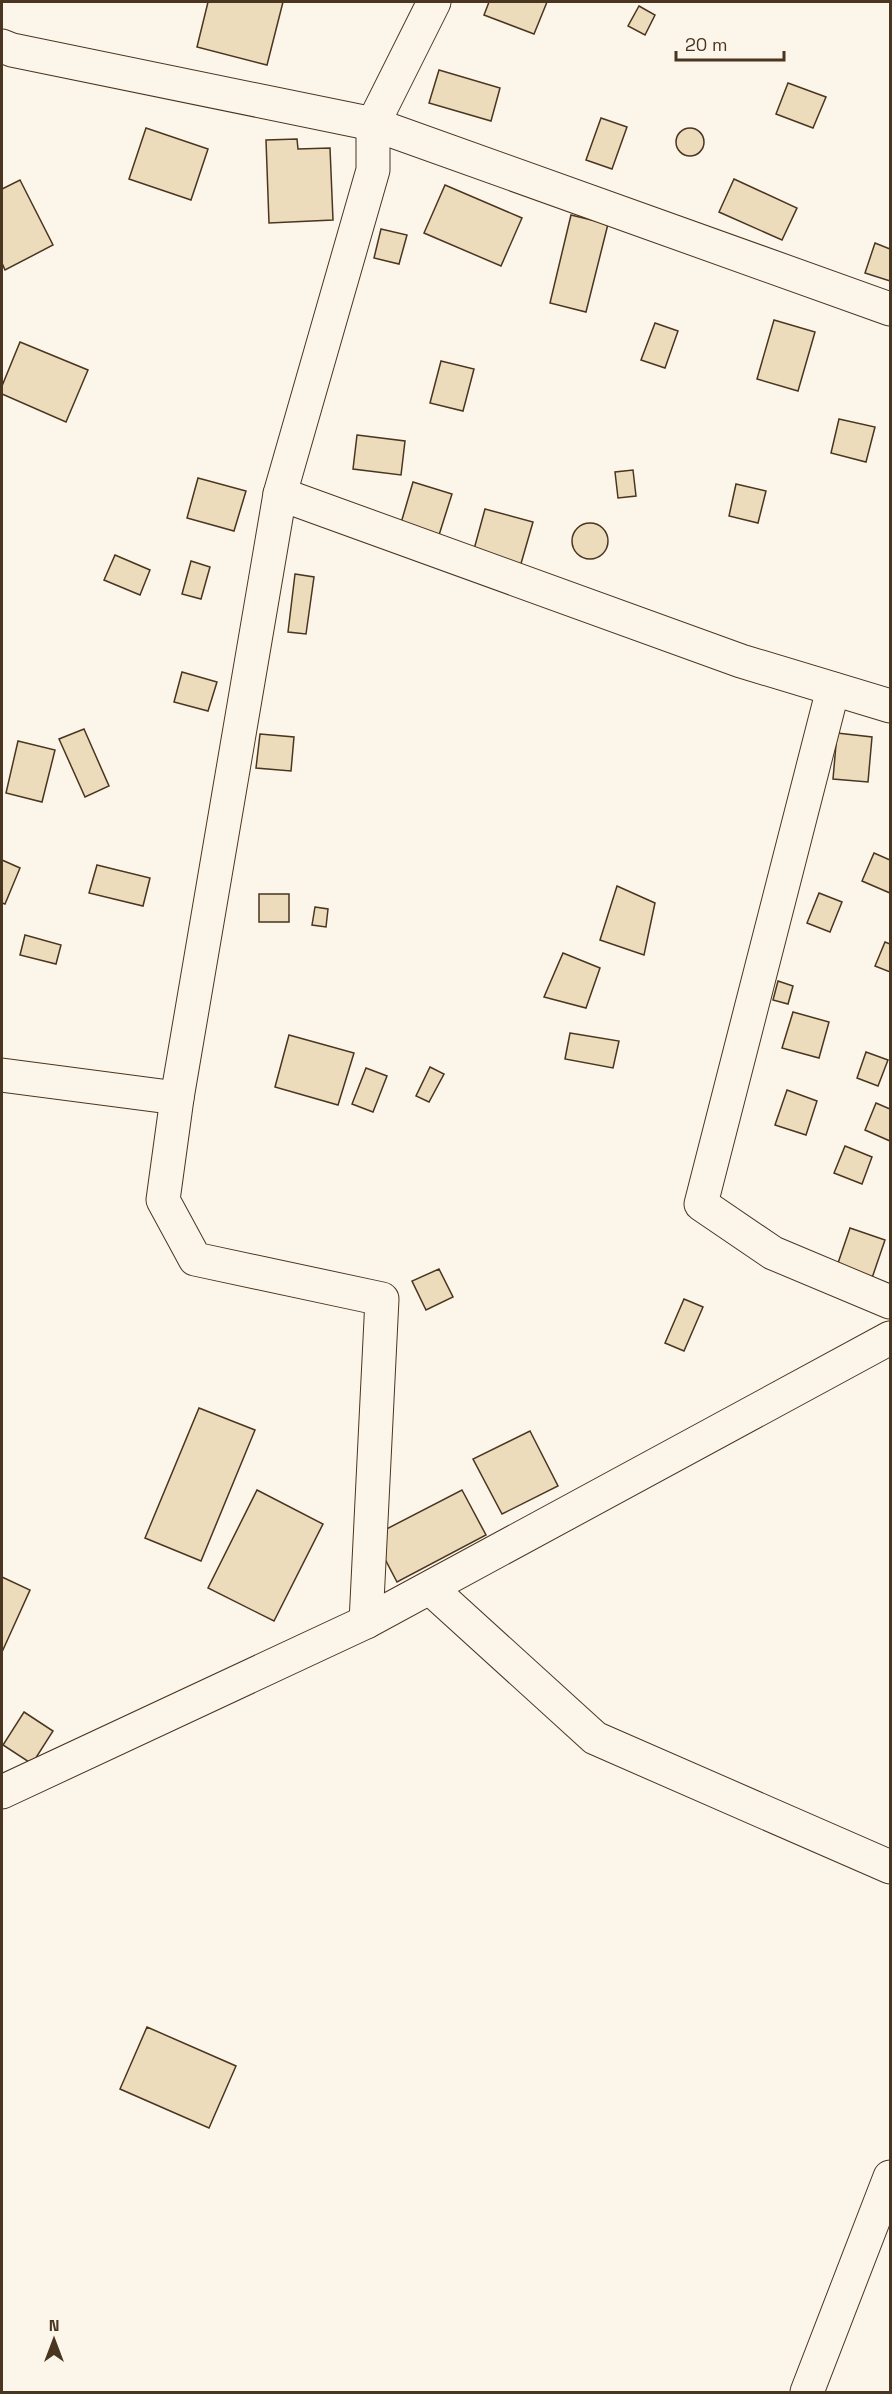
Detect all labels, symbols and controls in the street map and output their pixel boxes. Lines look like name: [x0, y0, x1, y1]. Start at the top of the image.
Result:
scale bar: [676, 24, 784, 62]
text: 20 m: [685, 33, 728, 56]
north arrow: [24, 2310, 84, 2370]
text: N: [49, 2315, 59, 2336]

